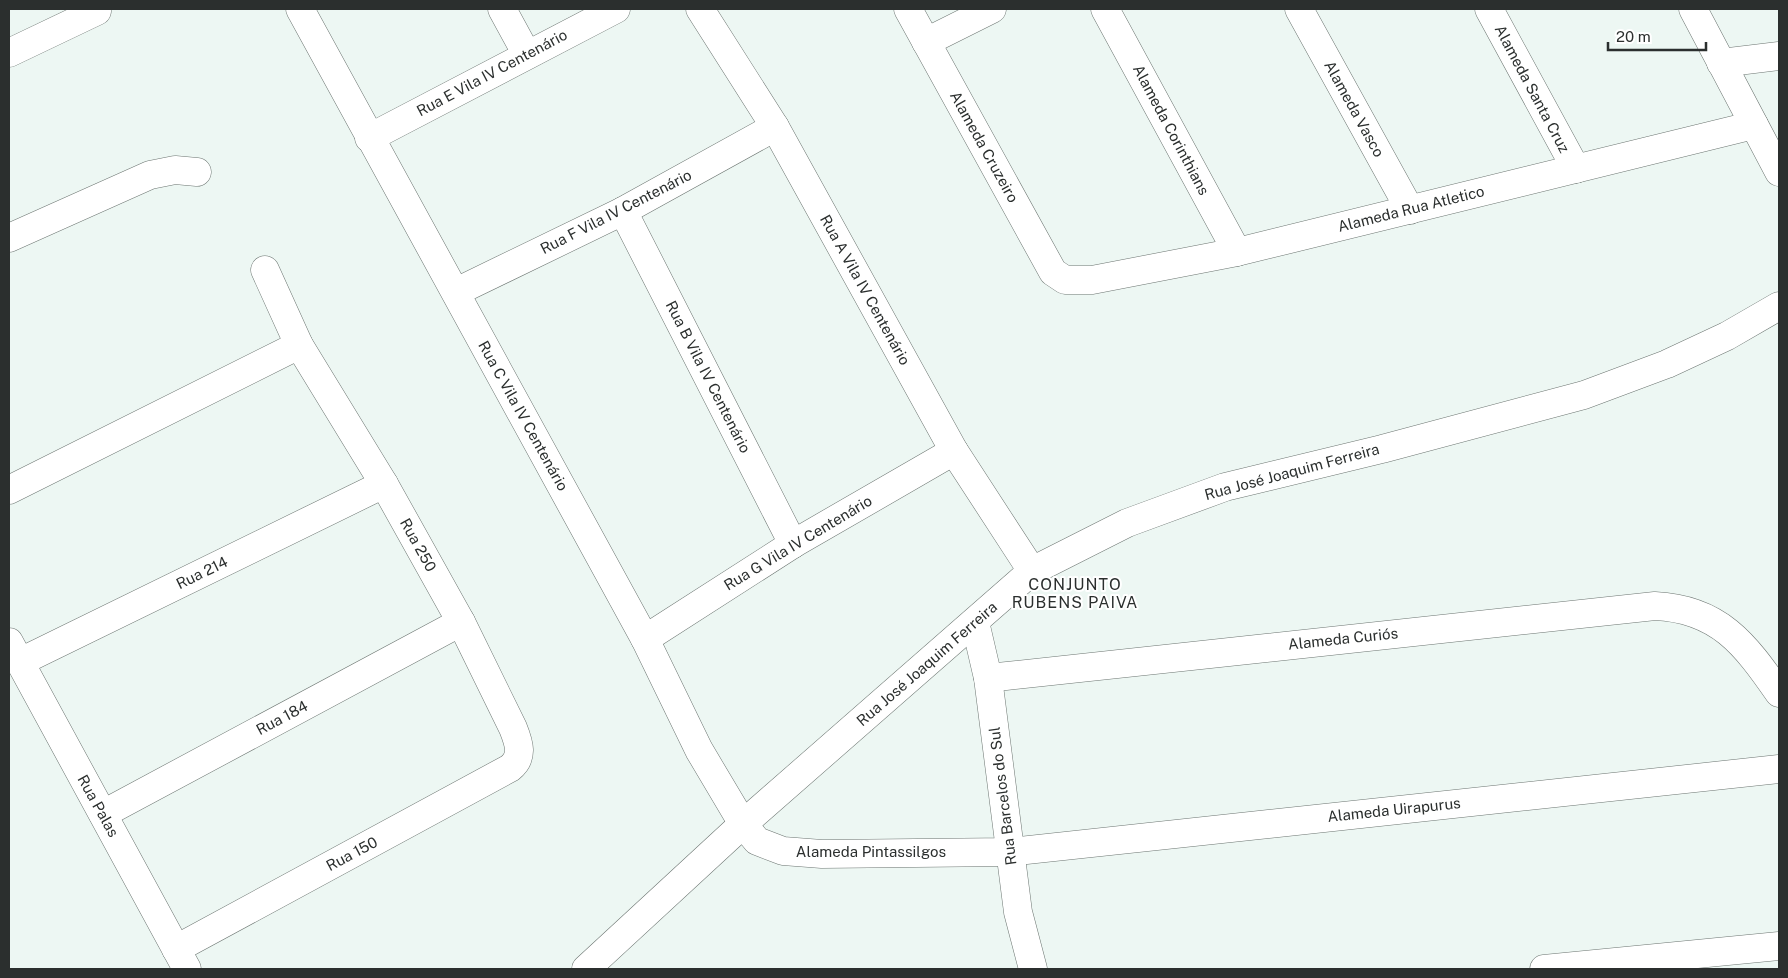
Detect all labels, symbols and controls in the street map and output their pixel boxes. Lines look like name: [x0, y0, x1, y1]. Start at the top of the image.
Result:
scale bar: [1608, 20, 1706, 52]
street label: Alameda Santa Cruz: [1492, 22, 1573, 156]
street label: Rua E Vila IV Centenário: [414, 26, 570, 119]
text: 20 m: [1616, 28, 1651, 45]
street label: Alameda Vasco: [1321, 58, 1388, 160]
street label: Alameda Corinthians: [1130, 62, 1213, 198]
street label: Alameda Cruzeiro: [947, 88, 1022, 205]
street label: Rua F Vila IV Centenário: [537, 166, 694, 257]
street label: Alameda Rua Atletico: [1336, 182, 1486, 235]
street label: Rua A Vila IV Centenário: [817, 212, 914, 368]
street label: Rua B Vila IV Centenário: [663, 298, 754, 456]
street label: Rua C Vila IV Centenário: [475, 338, 572, 494]
street label: Rua José Joaquim Ferreira: [1203, 440, 1381, 503]
street label: Rua G Vila IV Centenário: [721, 492, 875, 594]
street label: Rua 250: [397, 515, 440, 574]
street label: Rua 214: [173, 553, 230, 592]
district label: CONJUNTO RUBENS PAIVA: [1012, 575, 1138, 612]
street label: Rua José Joaquim Ferreira: [853, 598, 1000, 729]
street label: Alameda Curiós: [1287, 624, 1399, 653]
street label: Rua 184: [253, 697, 310, 738]
street label: Rua Barcelos do Sul: [986, 726, 1019, 866]
street label: Rua Palas: [74, 772, 123, 840]
street label: Alameda Uirapurus: [1326, 794, 1461, 825]
street label: Rua 150: [323, 833, 380, 874]
street label: Alameda Pintassilgos: [796, 843, 946, 860]

